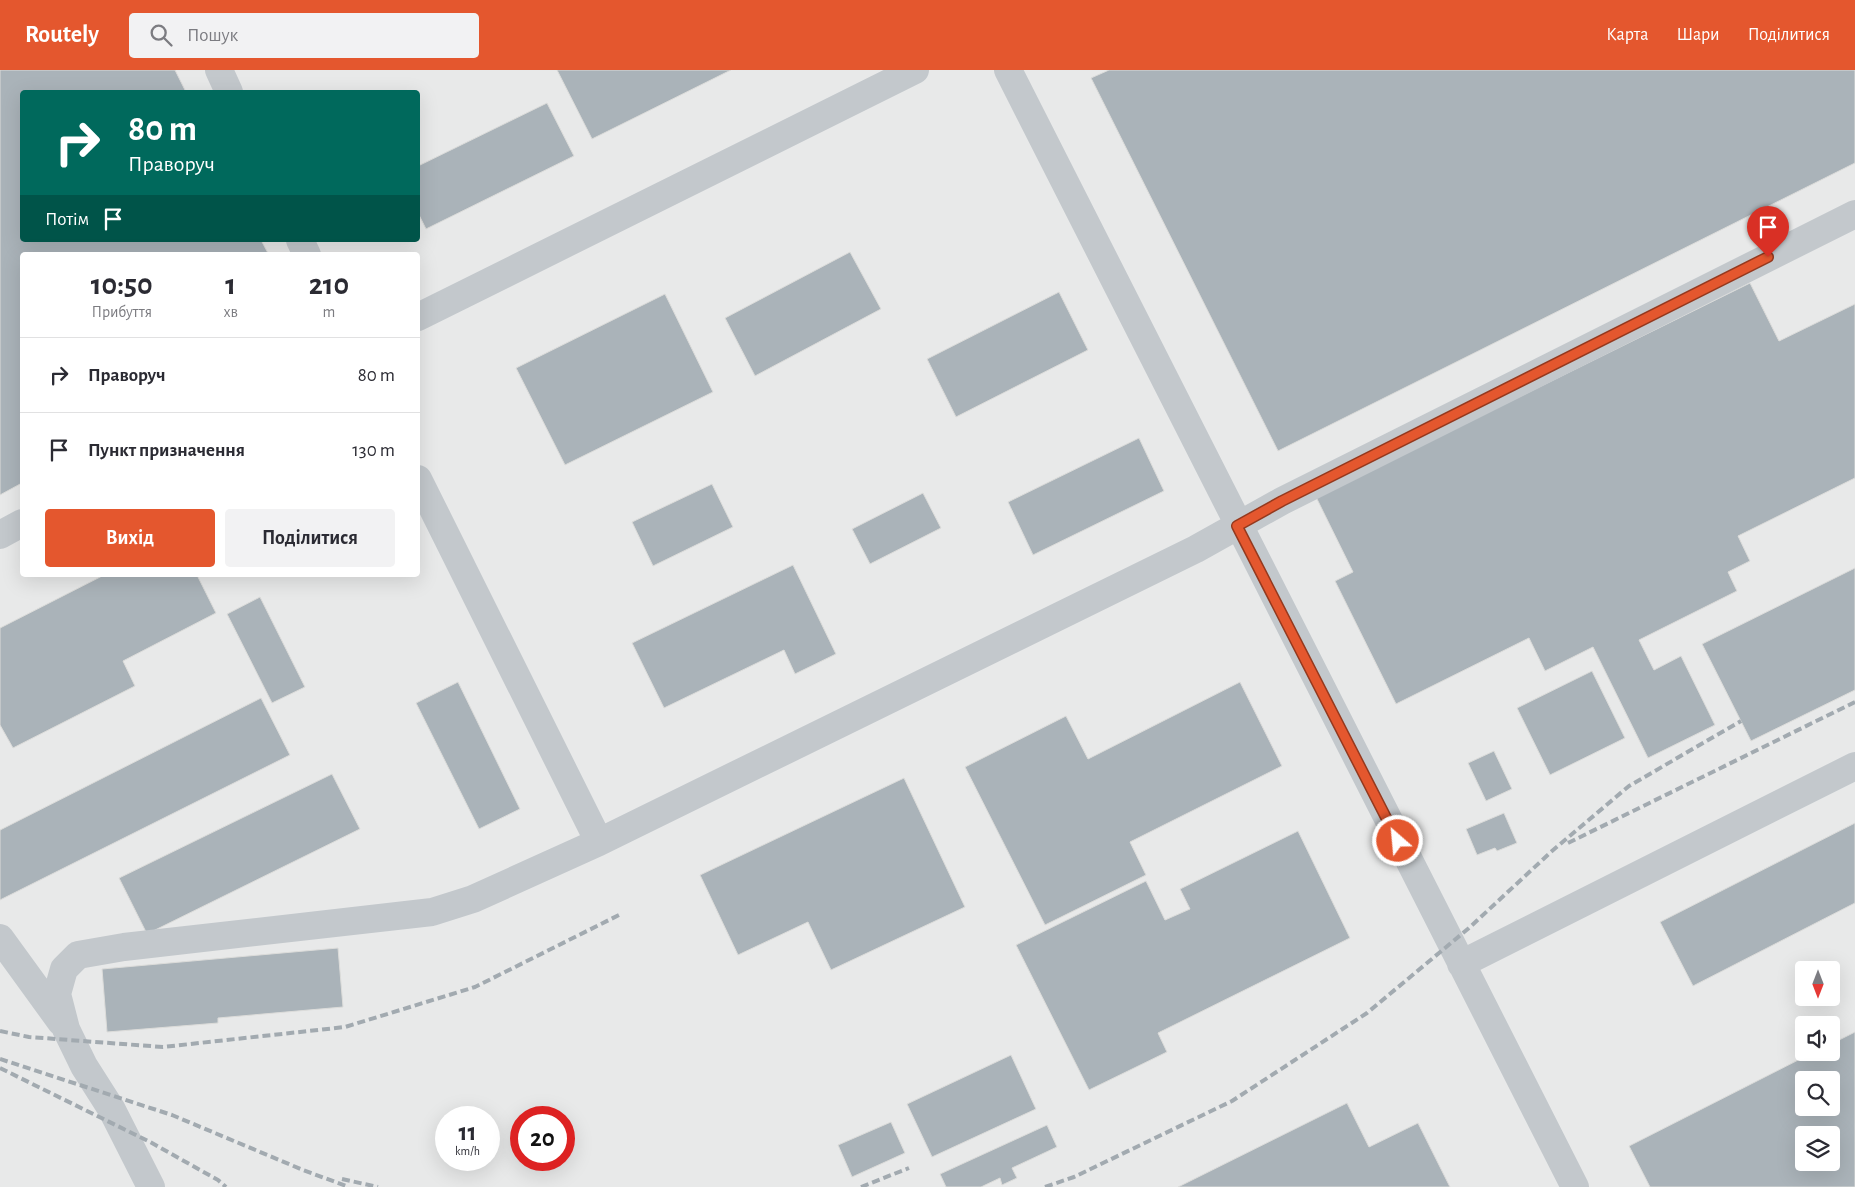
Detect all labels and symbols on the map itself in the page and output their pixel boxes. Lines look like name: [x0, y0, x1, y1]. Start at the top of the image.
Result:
pin: [1747, 206, 1789, 257]
position arrow: [1371, 814, 1423, 866]
north arrow: [1795, 961, 1840, 1006]
speed limit sign: 20: [510, 1106, 575, 1171]

